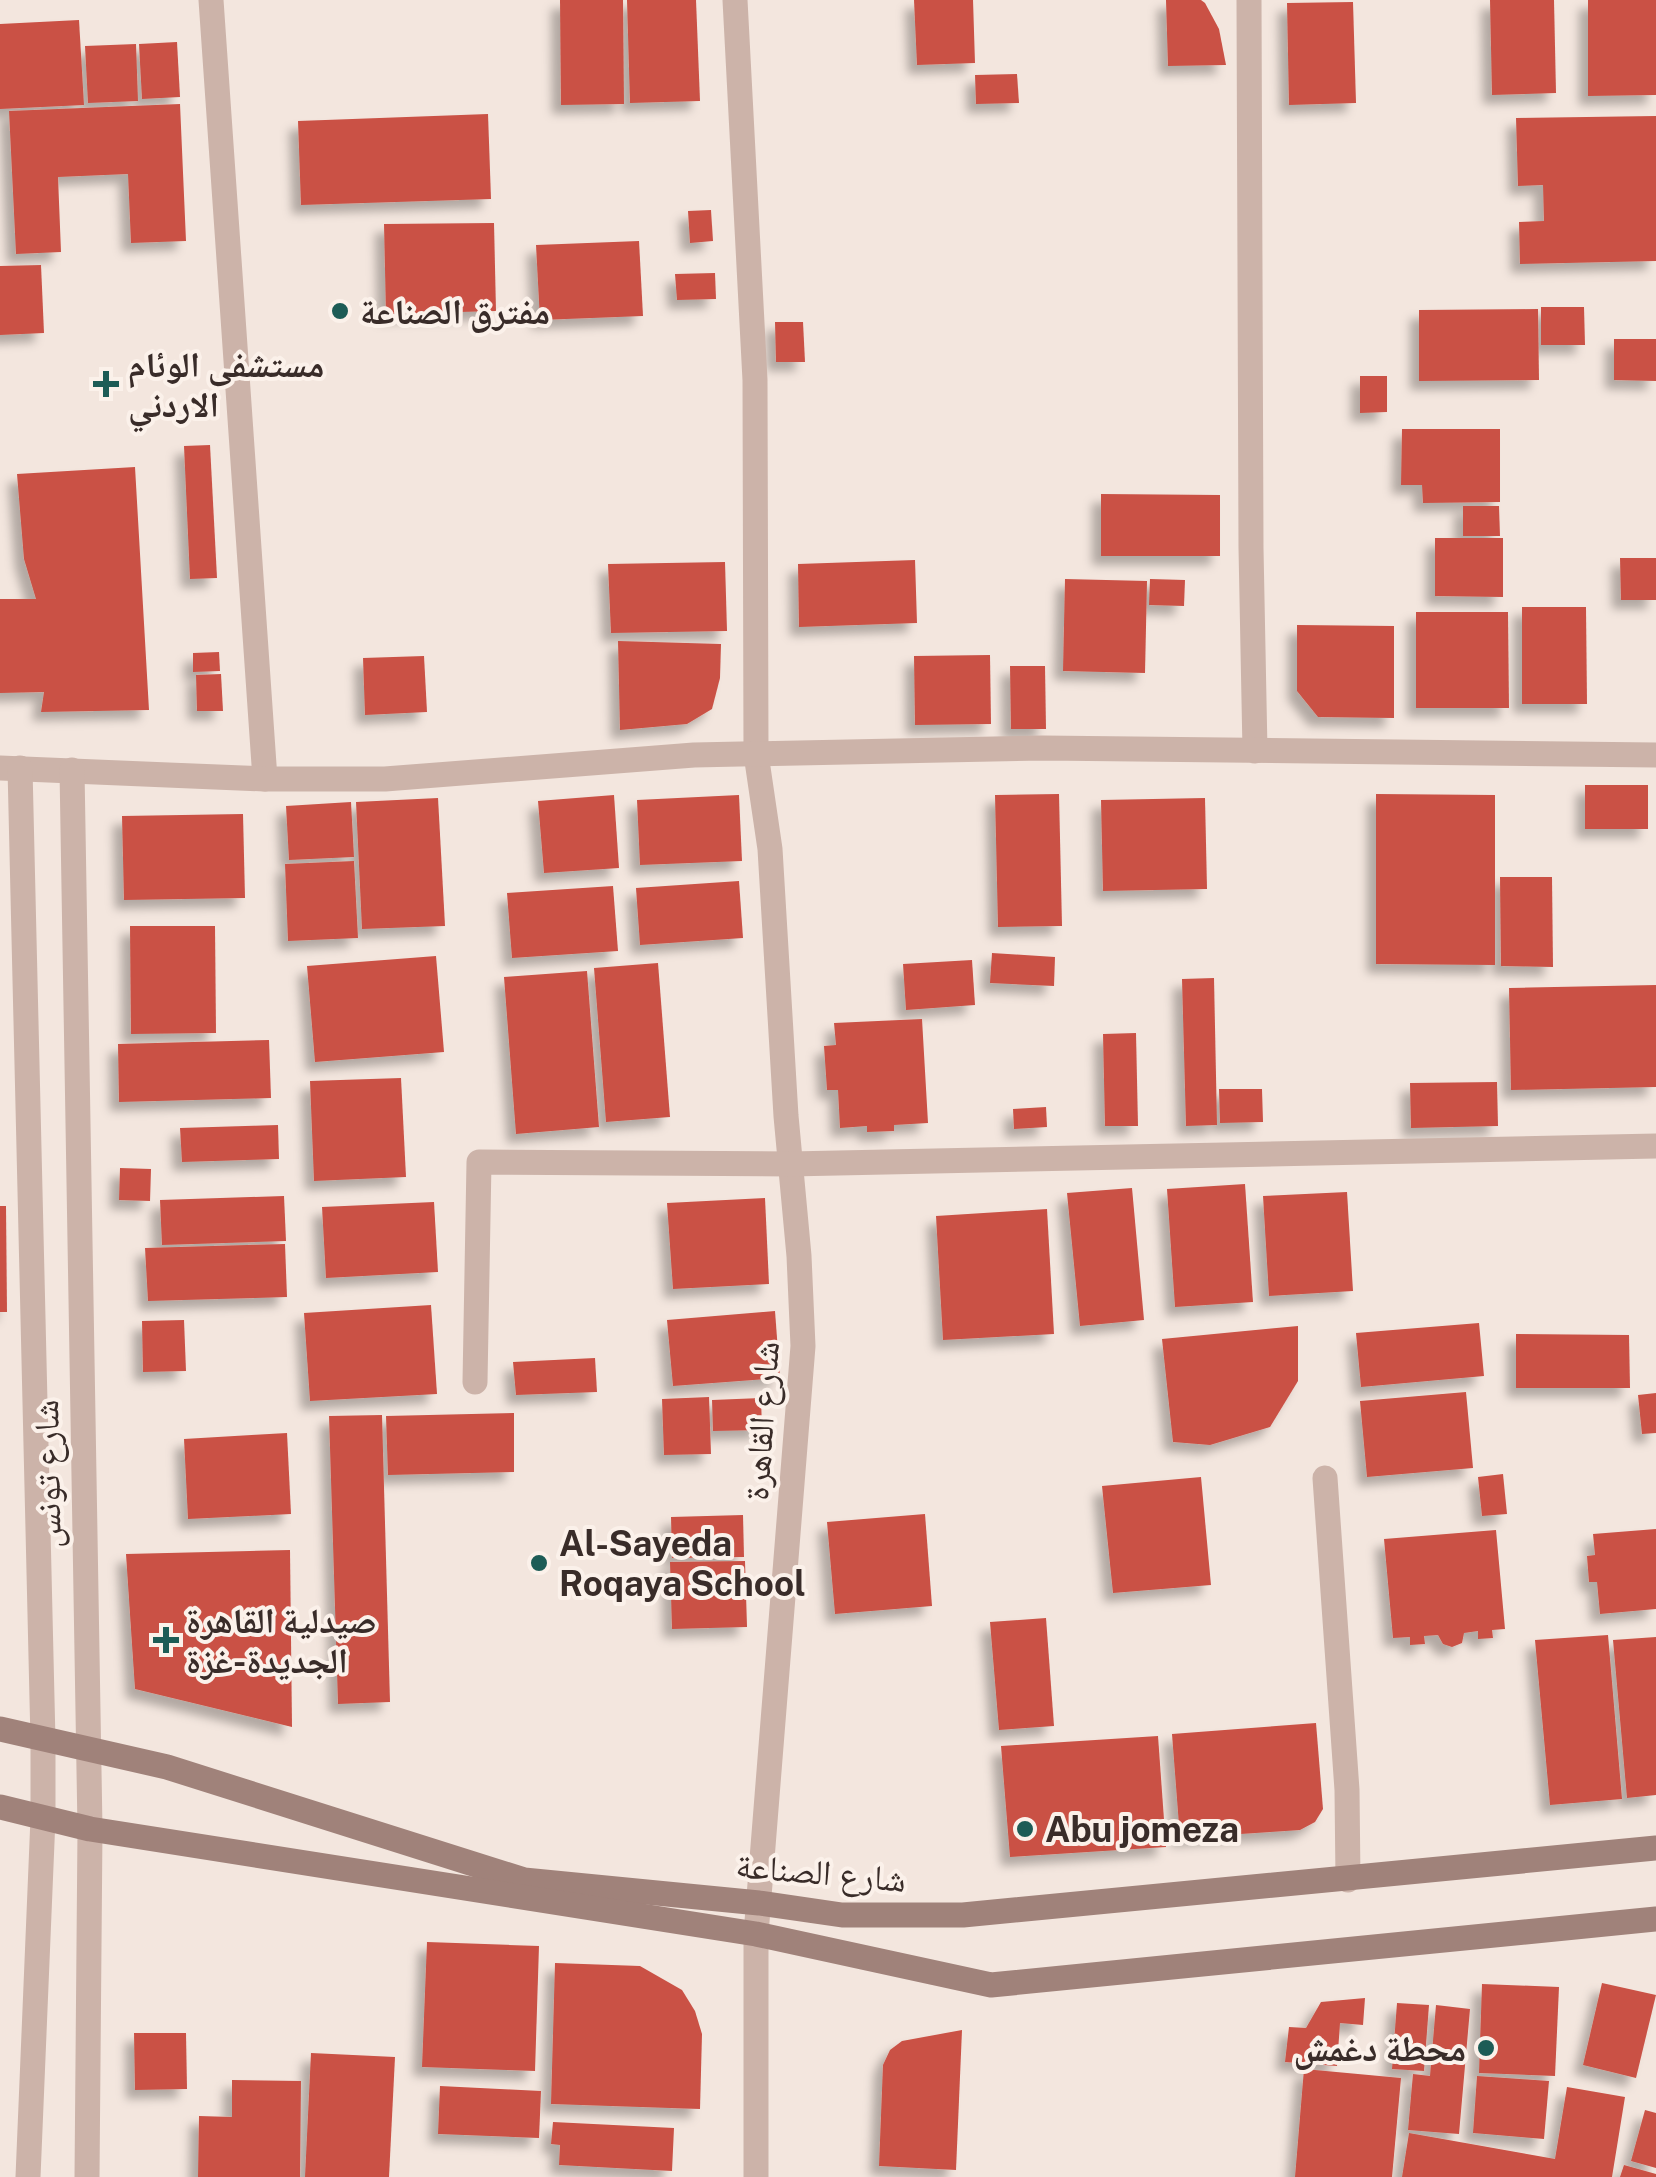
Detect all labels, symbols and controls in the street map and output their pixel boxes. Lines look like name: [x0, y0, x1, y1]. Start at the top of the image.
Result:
place label: مفترق الصناعة: [360, 291, 550, 333]
marker: مفترق الصناعة: [329, 300, 351, 322]
place label: مستشفى الوئام الاردني: [128, 344, 324, 432]
marker: مستشفى الوئام الاردني: [93, 371, 119, 397]
street label: شارع القاهرة: [735, 1340, 789, 1502]
street label: شارع تونس: [25, 1399, 71, 1549]
place label: Al-Sayeda Roqaya School: [559, 1523, 806, 1604]
marker: Al-Sayeda Roqaya School: [528, 1552, 550, 1574]
place label: صيدلية القاهرة الجديدة-غزة: [186, 1600, 377, 1681]
marker: صيدلية القاهرة الجديدة-غزة: [155, 1629, 177, 1651]
place label: Abu jomeza: [1045, 1809, 1239, 1850]
marker: Abu jomeza: [1014, 1818, 1036, 1840]
street label: شارع الصناعة: [734, 1844, 908, 1902]
place label: محطة دغمش: [1293, 2028, 1466, 2070]
marker: محطة دغمش: [1475, 2037, 1497, 2059]

